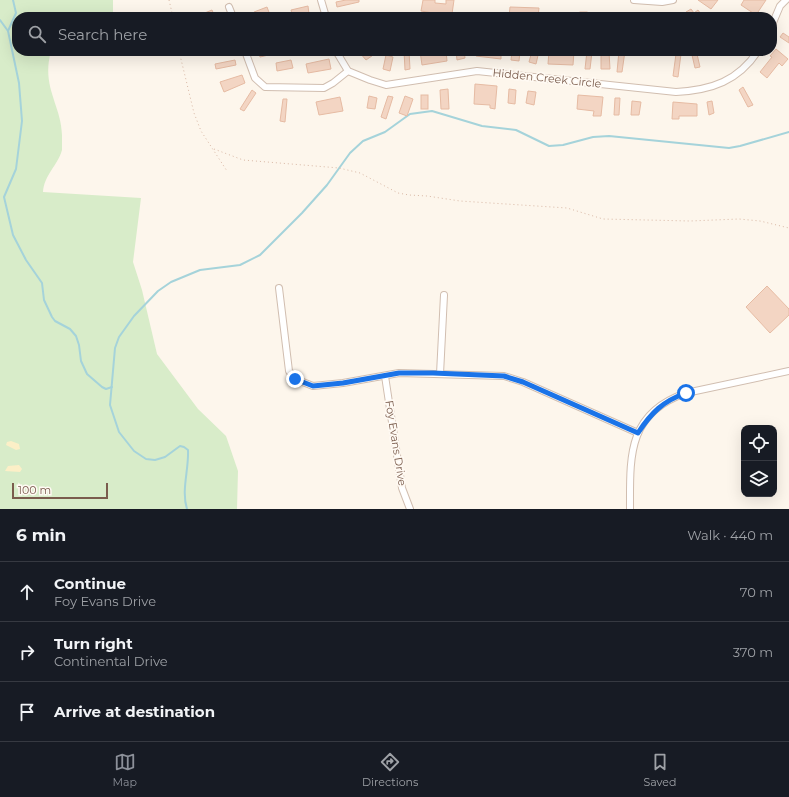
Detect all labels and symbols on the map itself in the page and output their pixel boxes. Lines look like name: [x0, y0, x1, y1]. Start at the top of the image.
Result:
street label: Hidden Creek Circle: [492, 65, 602, 91]
route end: [286, 370, 304, 388]
route start: [677, 384, 695, 402]
street label: Foy Evans Drive: [382, 399, 410, 487]
scale bar: [12, 481, 108, 500]

